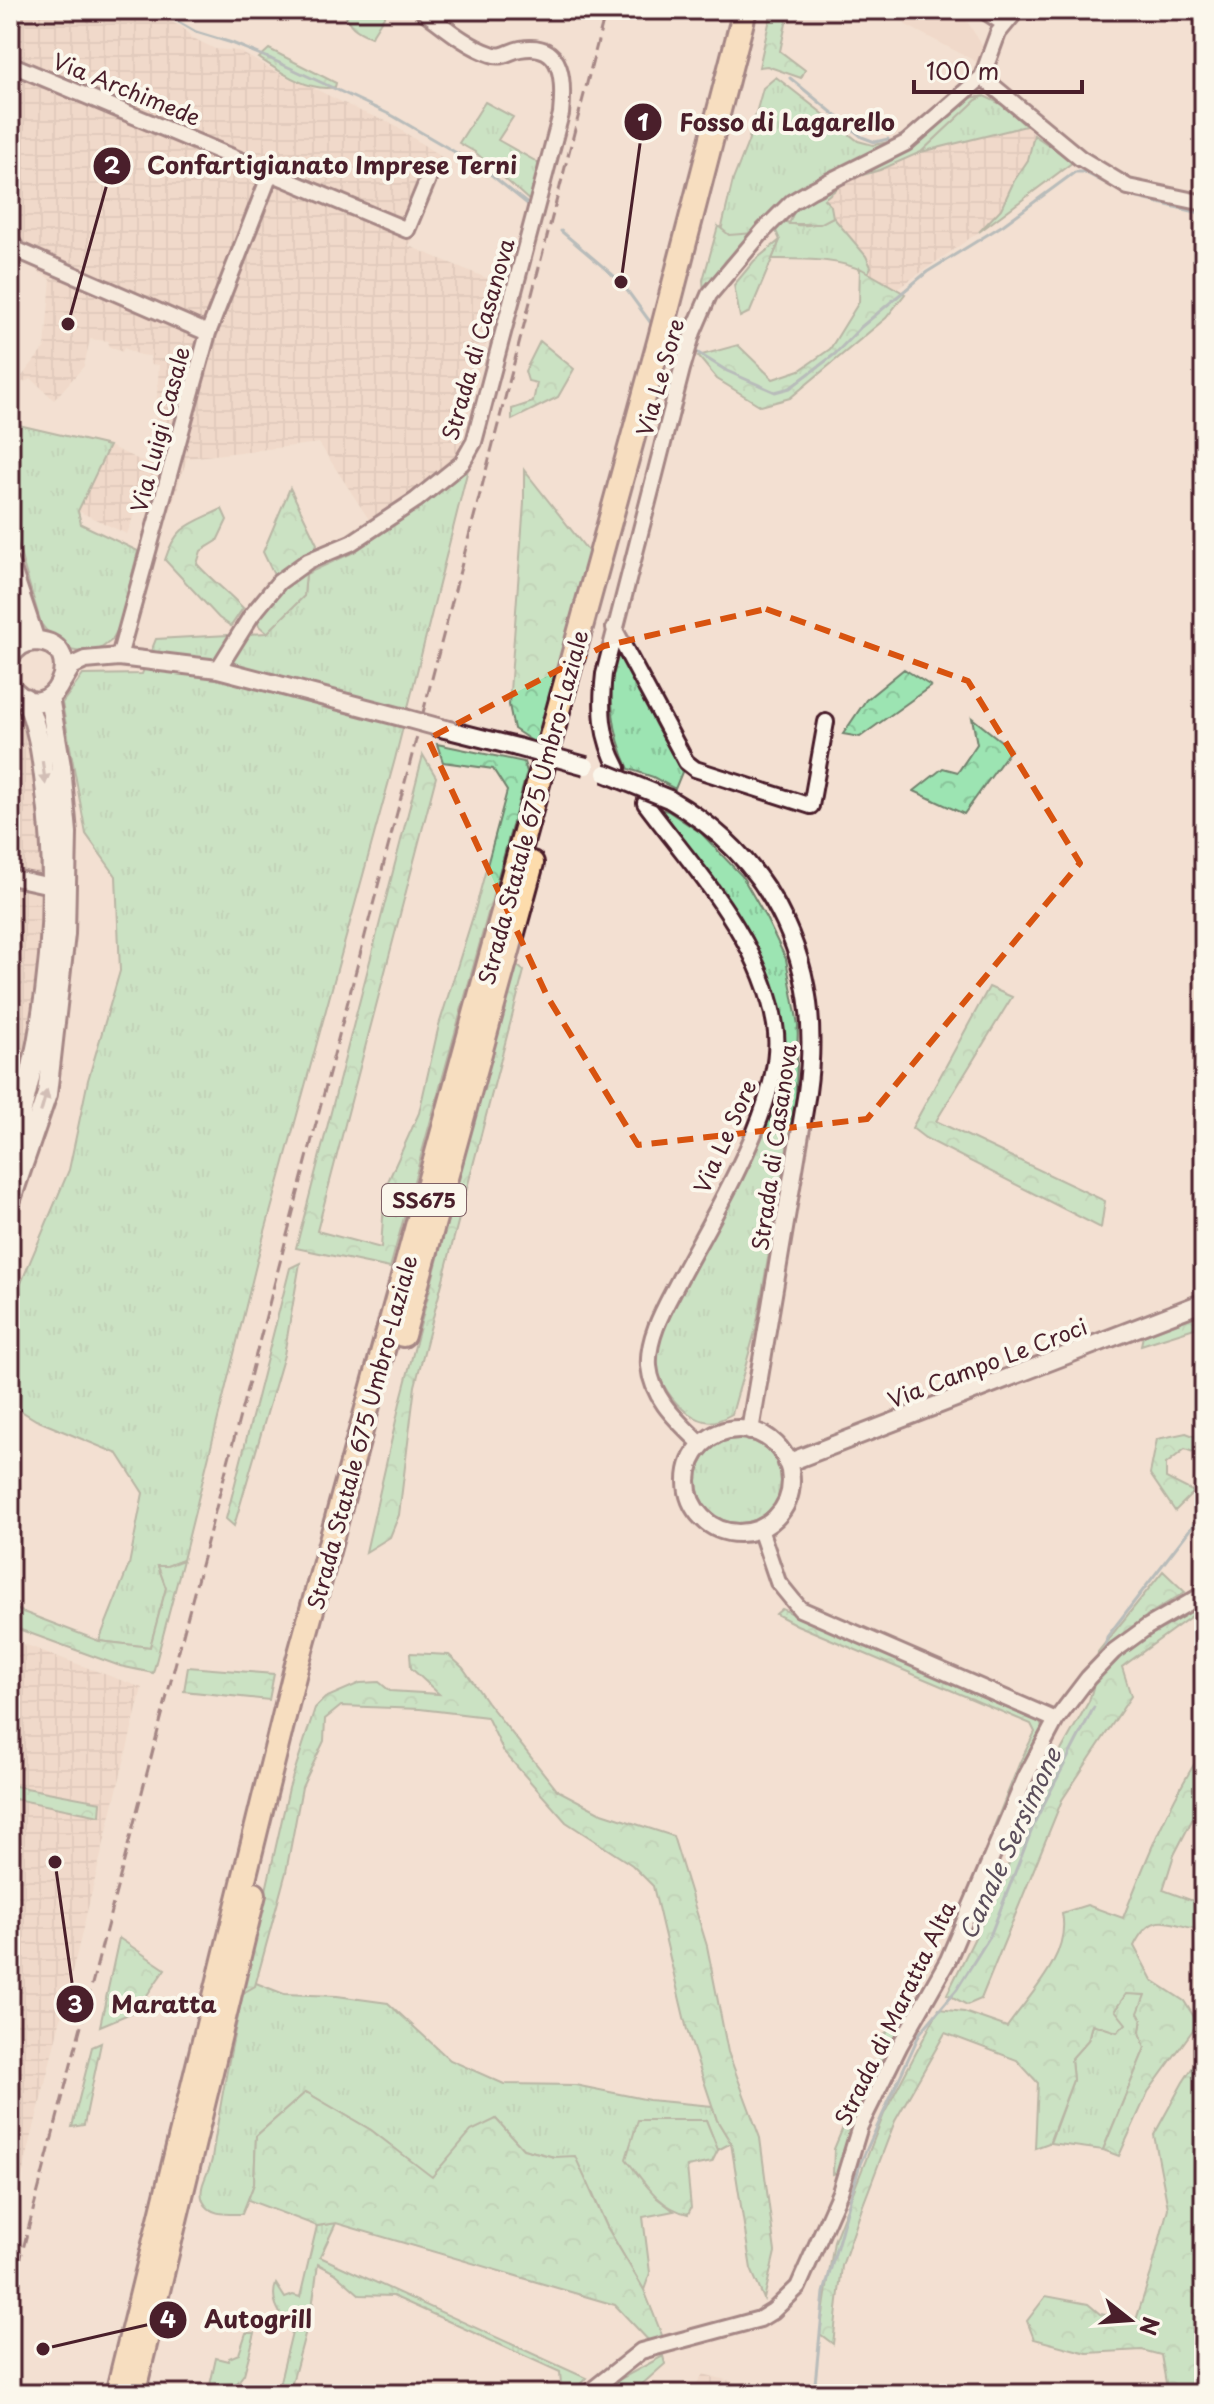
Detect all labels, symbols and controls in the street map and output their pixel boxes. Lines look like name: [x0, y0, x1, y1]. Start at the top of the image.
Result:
street label: Via Archimede: [48, 43, 206, 133]
scale bar: [914, 44, 1082, 94]
text: 100 m: [926, 52, 999, 88]
callout: Fosso di Lagarello: [623, 98, 911, 146]
text: 1: [637, 103, 649, 139]
text: Fosso di Lagarello: [679, 103, 895, 139]
callout: Confartigianato Imprese Terni: [92, 142, 533, 190]
text: 2: [104, 146, 121, 182]
text: Confartigianato Imprese Terni: [147, 146, 517, 182]
street label: Strada di Casanova: [432, 234, 522, 444]
street label: Via Le Sore: [626, 314, 692, 440]
street label: Via Luigi Casale: [121, 342, 197, 516]
street label: Strada Statale 675 Umbro-Laziale: [469, 626, 595, 988]
one-way arrow: [38, 761, 51, 786]
street label: Strada di Casanova: [742, 1041, 804, 1253]
street label: Via Le Sore: [684, 1074, 764, 1198]
one-way arrow: [38, 1089, 51, 1113]
road number: SS675: [382, 1184, 466, 1216]
street label: Strada Statale 675 Umbro-Laziale: [298, 1251, 424, 1613]
street label: Via Campo Le Croci: [882, 1309, 1092, 1415]
water label: Canale Sersimone: [949, 1741, 1070, 1945]
street label: Strada di Maratta Alta: [825, 1895, 963, 2131]
callout: Maratta: [55, 1980, 233, 2028]
text: 3: [67, 1985, 83, 2021]
text: Maratta: [111, 1985, 217, 2021]
north arrow: [1090, 2280, 1170, 2360]
callout: Autogrill: [148, 2296, 328, 2344]
text: 4: [160, 2300, 176, 2336]
text: Autogrill: [204, 2300, 312, 2336]
text: N: [1132, 2313, 1169, 2339]

